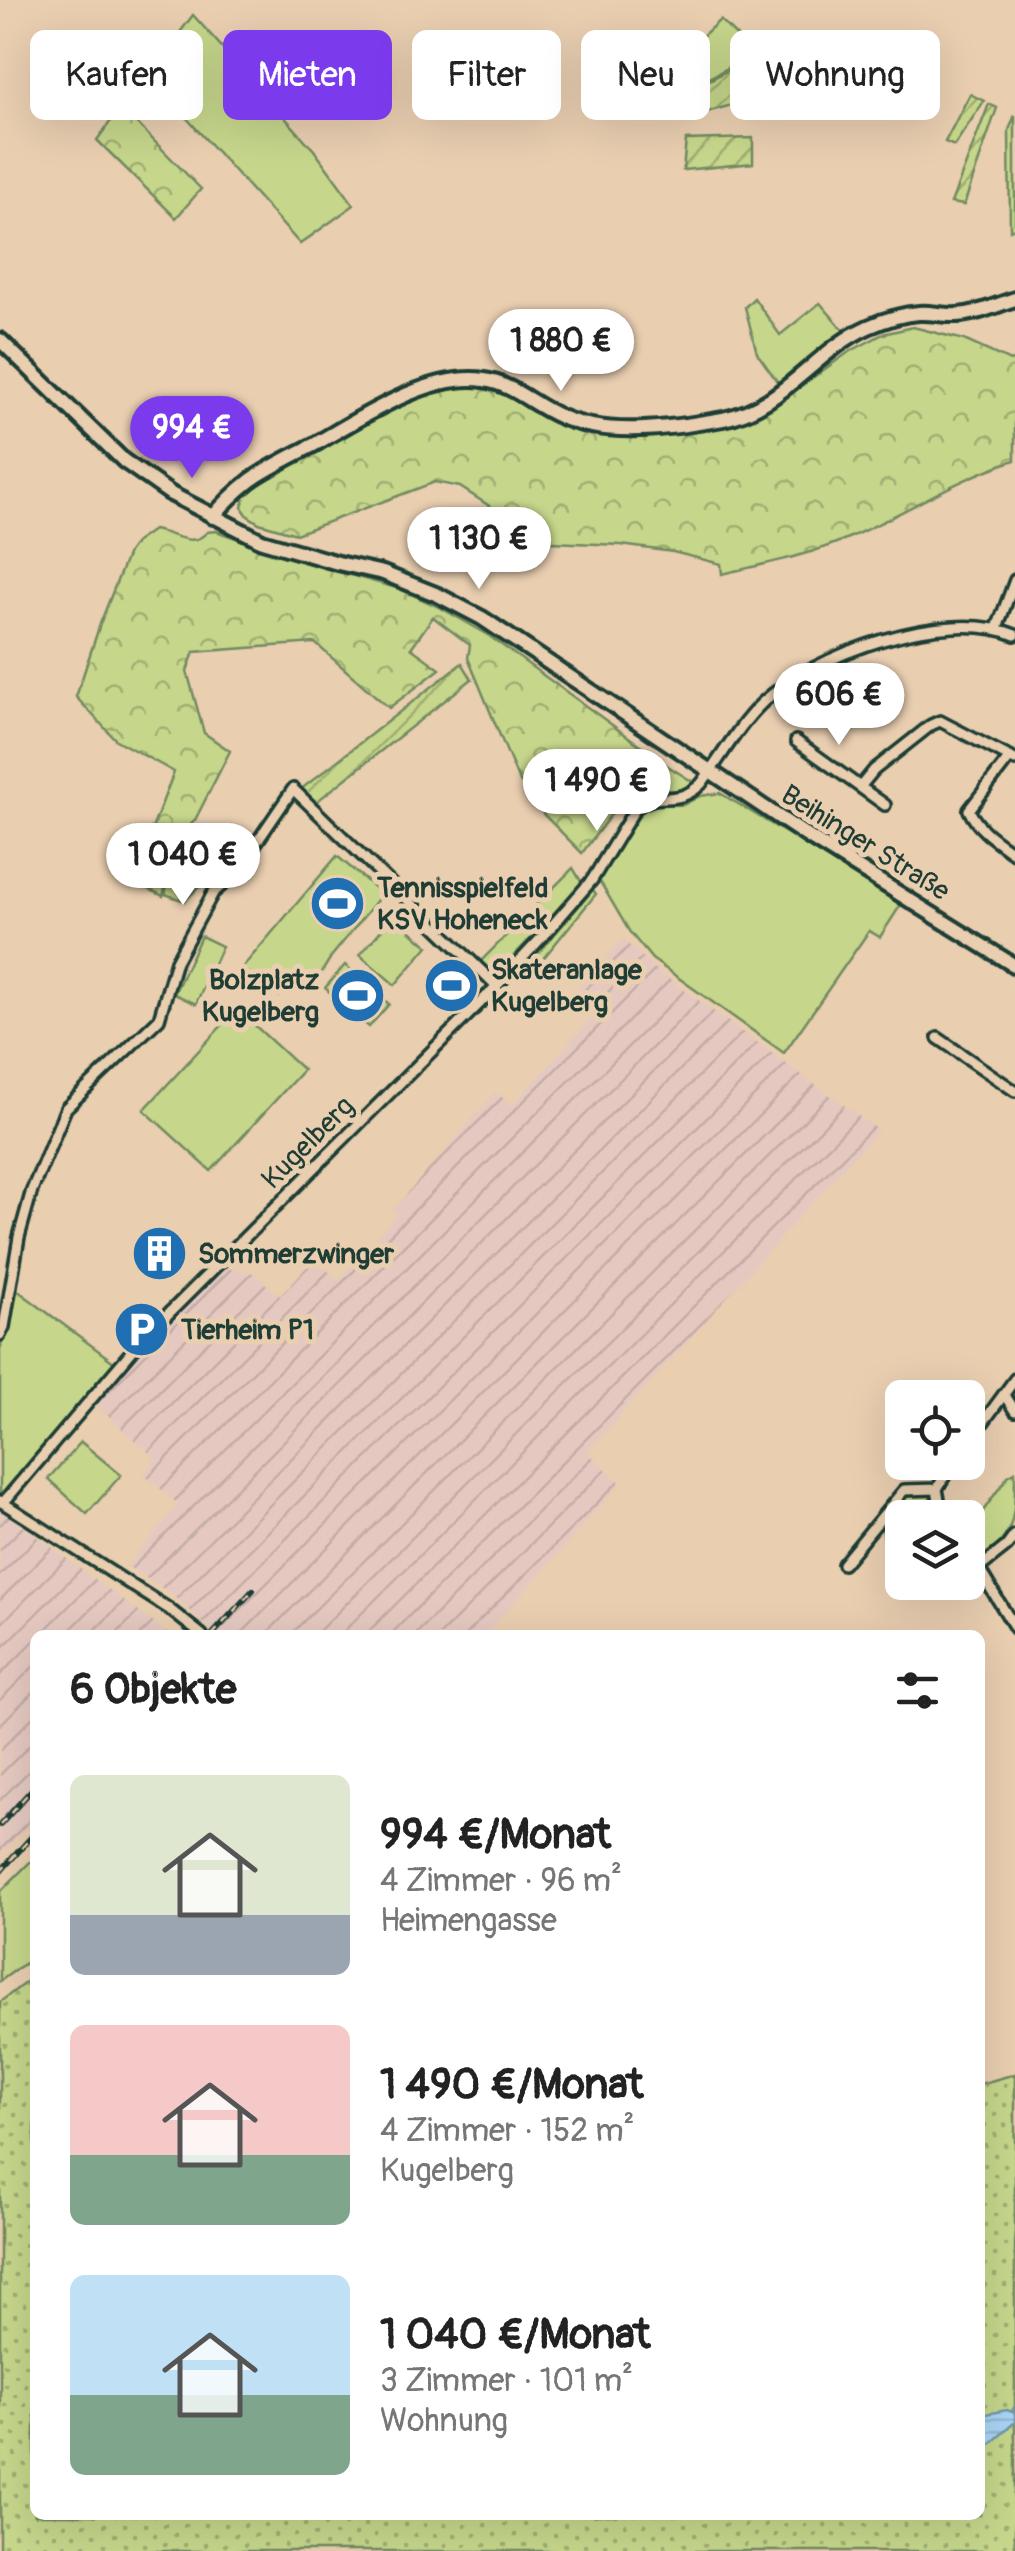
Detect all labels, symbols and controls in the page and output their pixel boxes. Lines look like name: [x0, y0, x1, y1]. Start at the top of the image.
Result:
chip: Kaufen: [30, 30, 203, 120]
chip: Mieten: [223, 30, 392, 120]
chip: Filter: [412, 30, 561, 120]
chip: Neu: [581, 30, 710, 120]
chip: Wohnung: [730, 30, 940, 120]
pin: 1 880 €: [469, 309, 653, 394]
text: 1 880 €: [510, 321, 612, 361]
pin: 994 €: [122, 396, 262, 481]
text: 994 €: [152, 408, 232, 448]
pin: 1 130 €: [387, 507, 571, 592]
text: 1 130 €: [429, 519, 529, 559]
pin: 606 €: [769, 663, 909, 748]
text: 606 €: [795, 675, 883, 715]
pin: 1 490 €: [505, 749, 689, 834]
text: 1 490 €: [545, 761, 649, 801]
street label: Beihinger Straße: [774, 777, 956, 909]
pin: 1 040 €: [91, 823, 275, 908]
text: 1 040 €: [128, 835, 238, 875]
place label: Tennisspielfeld KSV Hoheneck: [376, 871, 548, 938]
sports icon: Tennisspielfeld KSV Hoheneck: [308, 873, 368, 933]
place label: Skateranlage Kugelberg: [491, 953, 643, 1020]
sports icon: Skateranlage Kugelberg: [422, 955, 482, 1015]
place label: Bolzplatz Kugelberg: [202, 963, 319, 1030]
sports icon: Bolzplatz Kugelberg: [328, 965, 388, 1025]
street label: Kugelberg: [254, 1089, 362, 1197]
building icon: Sommerzwinger: [129, 1223, 189, 1283]
place label: Sommerzwinger: [198, 1237, 395, 1272]
parking icon: Tierheim P1: [112, 1299, 172, 1359]
place label: Tierheim P1: [180, 1313, 314, 1348]
map controls: [885, 1380, 985, 1600]
button: locate: [885, 1380, 985, 1480]
button: layers: [885, 1500, 985, 1600]
icon: filters: [890, 1663, 945, 1718]
text: 6 Objekte: [70, 1664, 236, 1716]
text: 994 €/Monat: [380, 1809, 611, 1861]
icon: home: [150, 1815, 270, 1935]
text: 4 Zimmer · 96 m²: [380, 1861, 622, 1901]
text: Heimengasse: [380, 1901, 557, 1941]
text: 1 490 €/Monat: [380, 2059, 643, 2111]
icon: home: [150, 2065, 270, 2185]
text: 4 Zimmer · 152 m²: [380, 2111, 635, 2151]
text: Kugelberg: [380, 2151, 514, 2191]
text: 1 040 €/Monat: [380, 2309, 651, 2361]
icon: home: [150, 2315, 270, 2435]
text: 3 Zimmer · 101 m²: [380, 2361, 633, 2401]
text: Wohnung: [380, 2401, 508, 2441]

